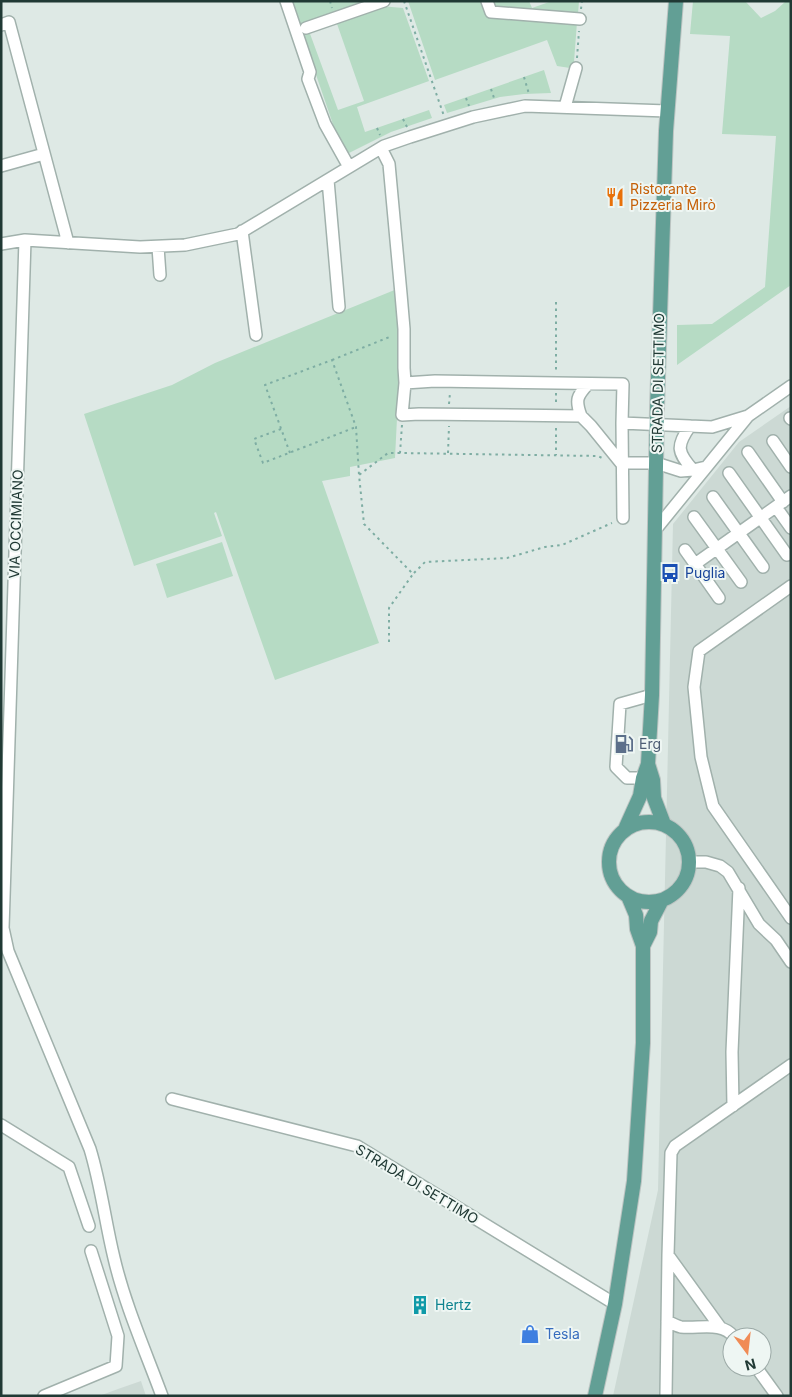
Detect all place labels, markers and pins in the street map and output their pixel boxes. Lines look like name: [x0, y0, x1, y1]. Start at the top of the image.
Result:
place label: Ristorante Pizzeria Mirò: [630, 180, 716, 213]
restaurant icon: Ristorante Pizzeria Mirò: [604, 186, 626, 208]
bus stop icon: Puglia: [659, 562, 681, 584]
place label: Puglia: [685, 564, 725, 581]
fuel station icon: Erg: [613, 733, 635, 755]
place label: Erg: [639, 735, 661, 752]
building icon: Hertz: [409, 1294, 431, 1316]
place label: Hertz: [435, 1296, 471, 1313]
shop icon: Tesla: [519, 1323, 541, 1345]
place label: Tesla: [545, 1325, 580, 1342]

